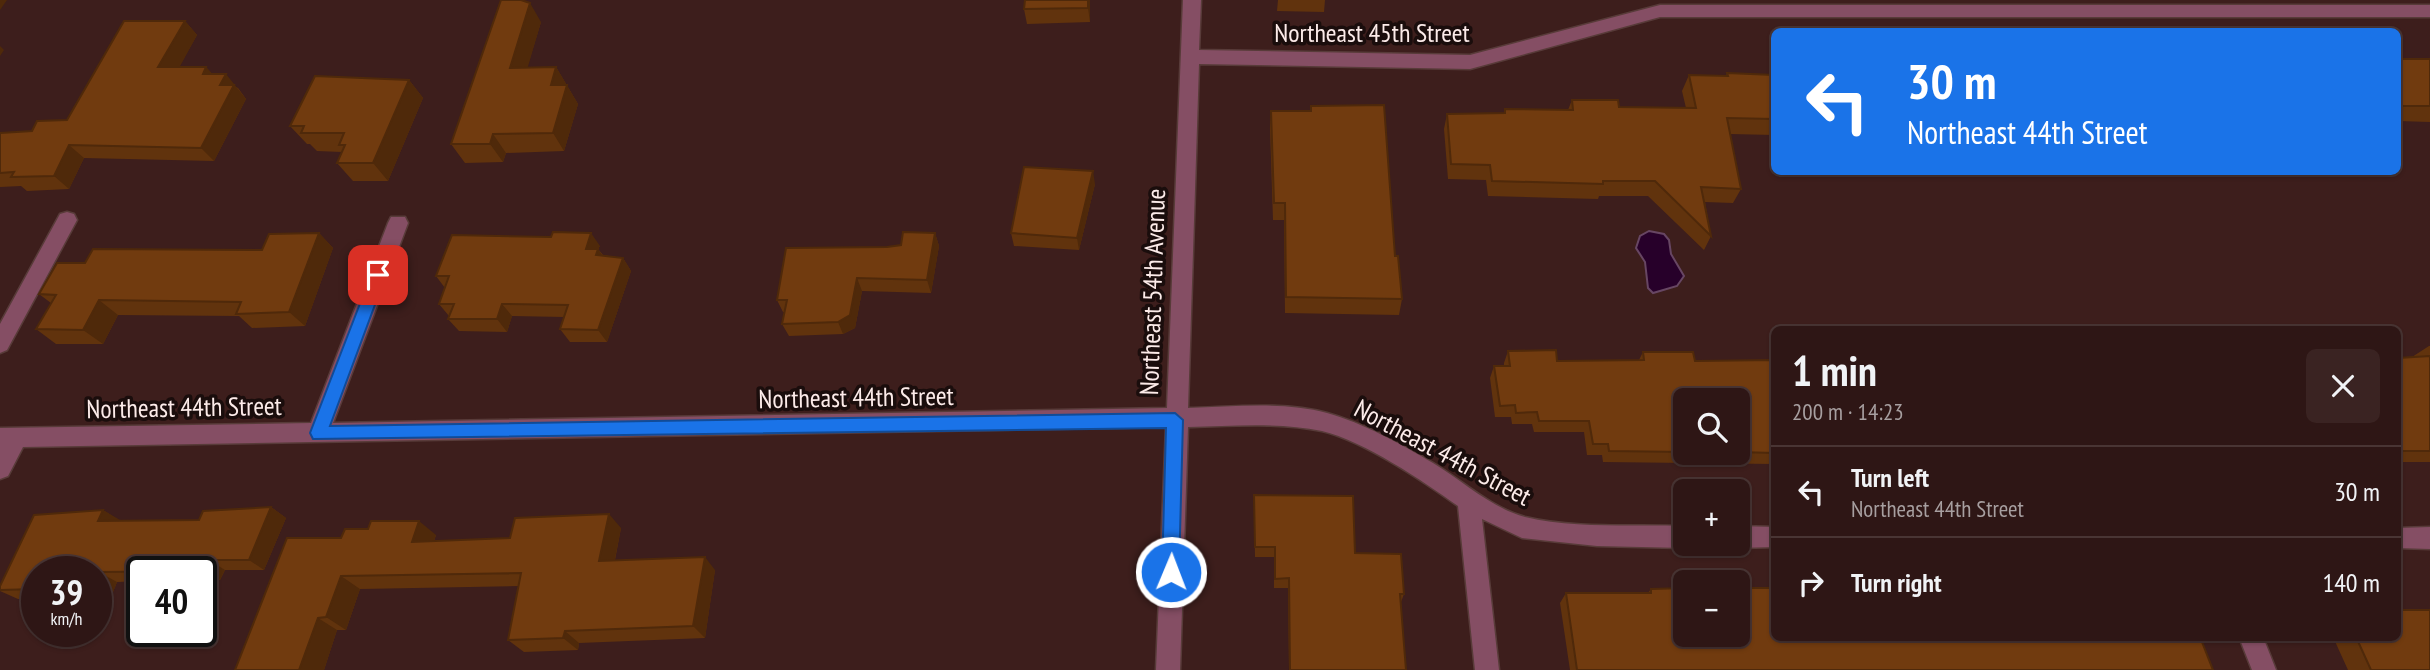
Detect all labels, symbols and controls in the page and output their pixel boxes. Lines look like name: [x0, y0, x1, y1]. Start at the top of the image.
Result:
street label: Northeast 45th Street: [1274, 16, 1470, 49]
text: 30 m: [1907, 49, 1996, 113]
icon: left: [1792, 56, 1883, 147]
text: Northeast 44th Street: [1907, 111, 2148, 153]
street label: Northeast 54th Avenue: [1132, 188, 1172, 396]
pin: [348, 245, 408, 305]
icon: arrive: [359, 256, 397, 294]
text: 1 min: [1792, 343, 1877, 398]
button: close: [2306, 349, 2380, 423]
street label: Northeast 44th Street: [758, 379, 954, 415]
map controls: [1673, 388, 1750, 647]
button: search: [1673, 388, 1750, 465]
street label: Northeast 44th Street: [86, 389, 282, 425]
street label: Northeast 44th Street: [1349, 392, 1537, 512]
text: 200 m · 14:23: [1792, 397, 1904, 426]
text: Turn left: [1851, 461, 1929, 494]
icon: left: [1792, 473, 1830, 511]
text: 30 m: [2334, 475, 2380, 508]
button: +: [1673, 479, 1750, 556]
text: Northeast 44th Street: [1851, 494, 2024, 523]
position arrow: [1134, 535, 1208, 609]
speed limit sign: 40: [126, 556, 217, 647]
icon: right: [1792, 564, 1830, 602]
text: Turn right: [1851, 566, 1942, 599]
text: 140 m: [2322, 566, 2380, 599]
text: 39: [50, 569, 83, 615]
button: −: [1673, 570, 1750, 647]
text: km/h: [51, 607, 82, 630]

